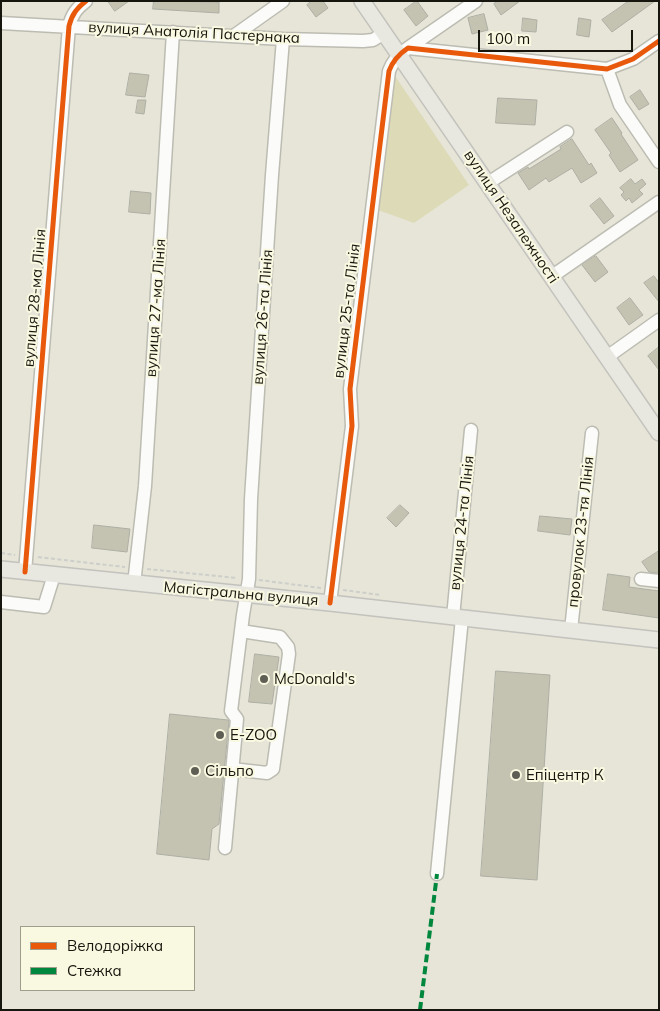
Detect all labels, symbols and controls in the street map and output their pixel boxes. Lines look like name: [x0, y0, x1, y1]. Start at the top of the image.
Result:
street label: вулиця Анатолія Пастернака: [88, 18, 300, 48]
scale bar: [480, 20, 635, 52]
text: 100 m: [486, 29, 530, 48]
street label: вулиця Незалежності: [460, 147, 562, 287]
street label: вулиця 28-ма Лінія: [20, 228, 50, 368]
street label: вулиця 27-ма Лінія: [142, 238, 170, 378]
street label: вулиця 25-та Лінія: [330, 243, 364, 379]
street label: вулиця 26-та Лінія: [249, 249, 277, 385]
street label: вулиця 24-та Лінія: [446, 455, 478, 591]
street label: провулок 23-тя Лінія: [564, 456, 598, 608]
street label: Магістральна вулиця: [163, 578, 319, 610]
place label: McDonald's: [274, 670, 355, 688]
marker: McDonald's: [258, 673, 270, 685]
place label: E-ZOO: [230, 726, 277, 744]
marker: E-ZOO: [214, 729, 226, 741]
place label: Сільпо: [205, 762, 254, 780]
marker: Сільпо: [189, 765, 201, 777]
place label: Епіцентр К: [526, 766, 604, 784]
marker: Епіцентр К: [510, 769, 522, 781]
legend: [20, 926, 195, 991]
text: Велодоріжка: [67, 936, 163, 955]
text: Стежка: [67, 961, 122, 980]

